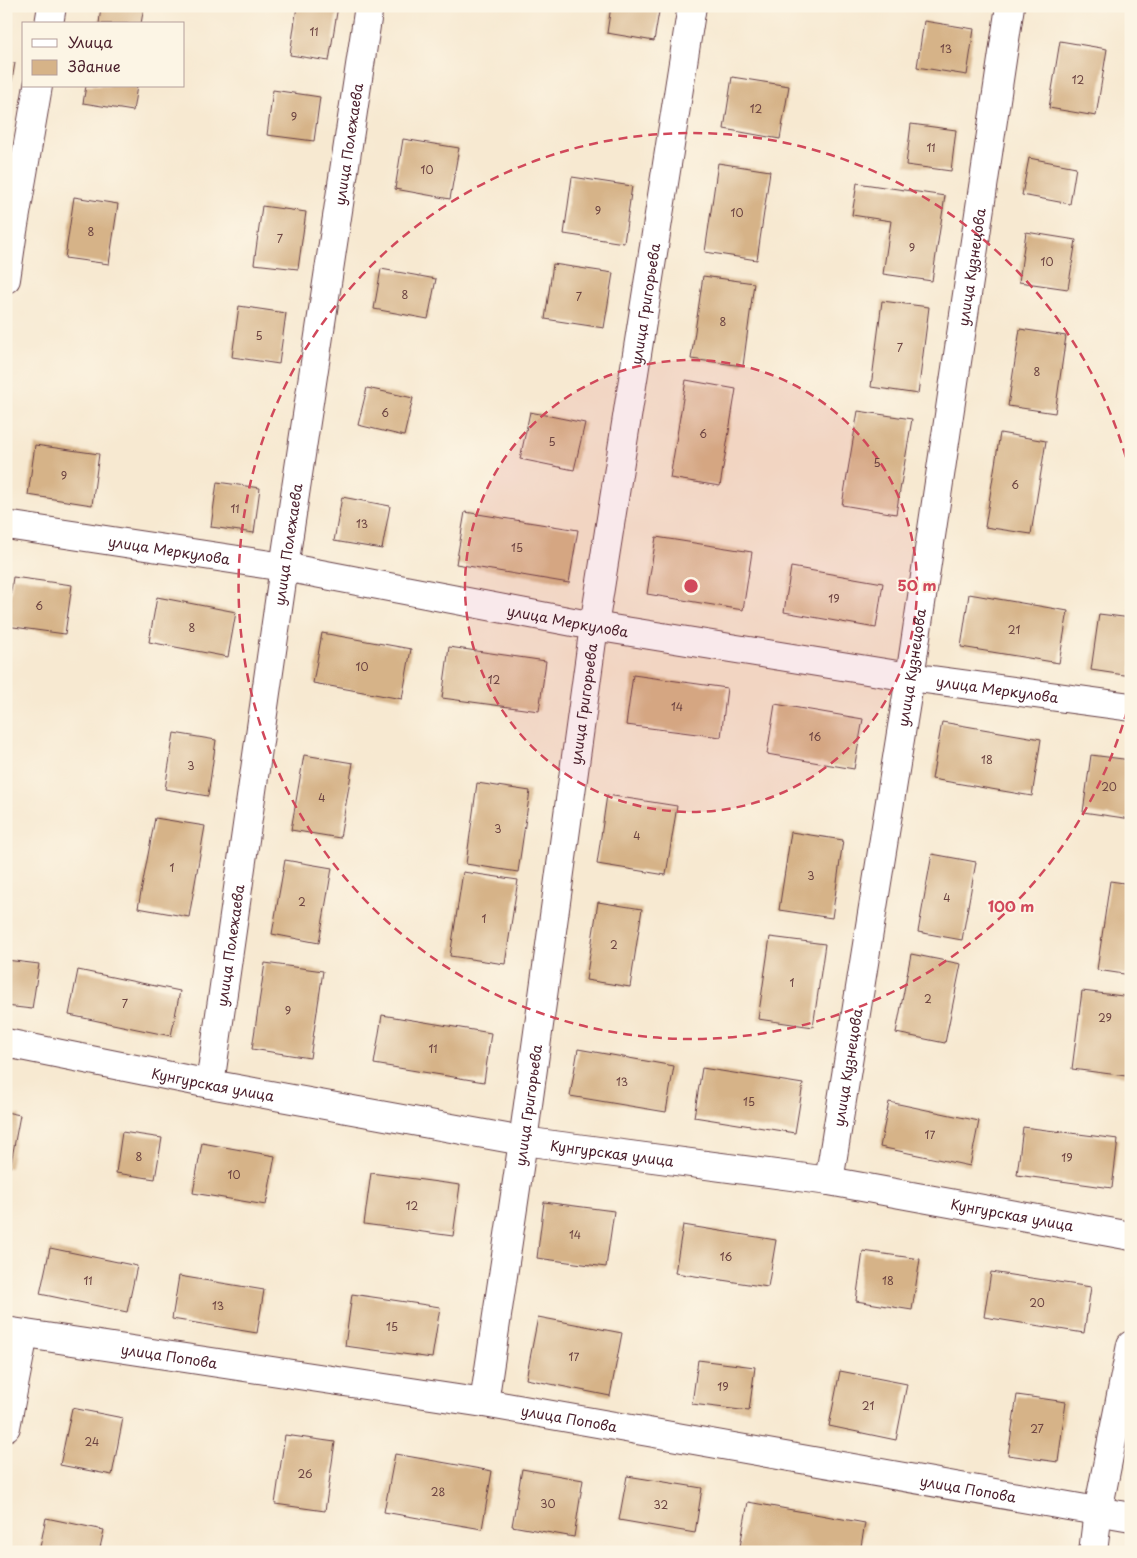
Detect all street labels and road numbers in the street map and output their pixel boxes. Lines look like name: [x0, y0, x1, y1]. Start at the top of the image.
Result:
street label: улица Полежаева: [328, 81, 368, 207]
street label: улица Кузнецова: [952, 206, 990, 327]
street label: улица Григорьева: [625, 241, 665, 366]
street label: улица Полежаева: [268, 482, 307, 607]
street label: улица Меркулова: [107, 530, 232, 569]
street label: улица Меркулова: [505, 599, 630, 642]
street label: улица Кузнецова: [892, 607, 931, 728]
street label: улица Григорьева: [564, 642, 602, 766]
street label: улица Меркулова: [935, 670, 1060, 708]
street label: улица Полежаева: [211, 883, 249, 1008]
street label: улица Кузнецова: [827, 1007, 867, 1128]
street label: улица Григорьева: [509, 1043, 547, 1167]
street label: Кунгурская улица: [150, 1062, 276, 1106]
street label: Кунгурская улица: [549, 1134, 675, 1171]
street label: Кунгурская улица: [949, 1193, 1076, 1236]
street label: улица Попова: [119, 1338, 219, 1373]
street label: улица Попова: [520, 1399, 619, 1437]
street label: улица Попова: [918, 1470, 1018, 1507]

